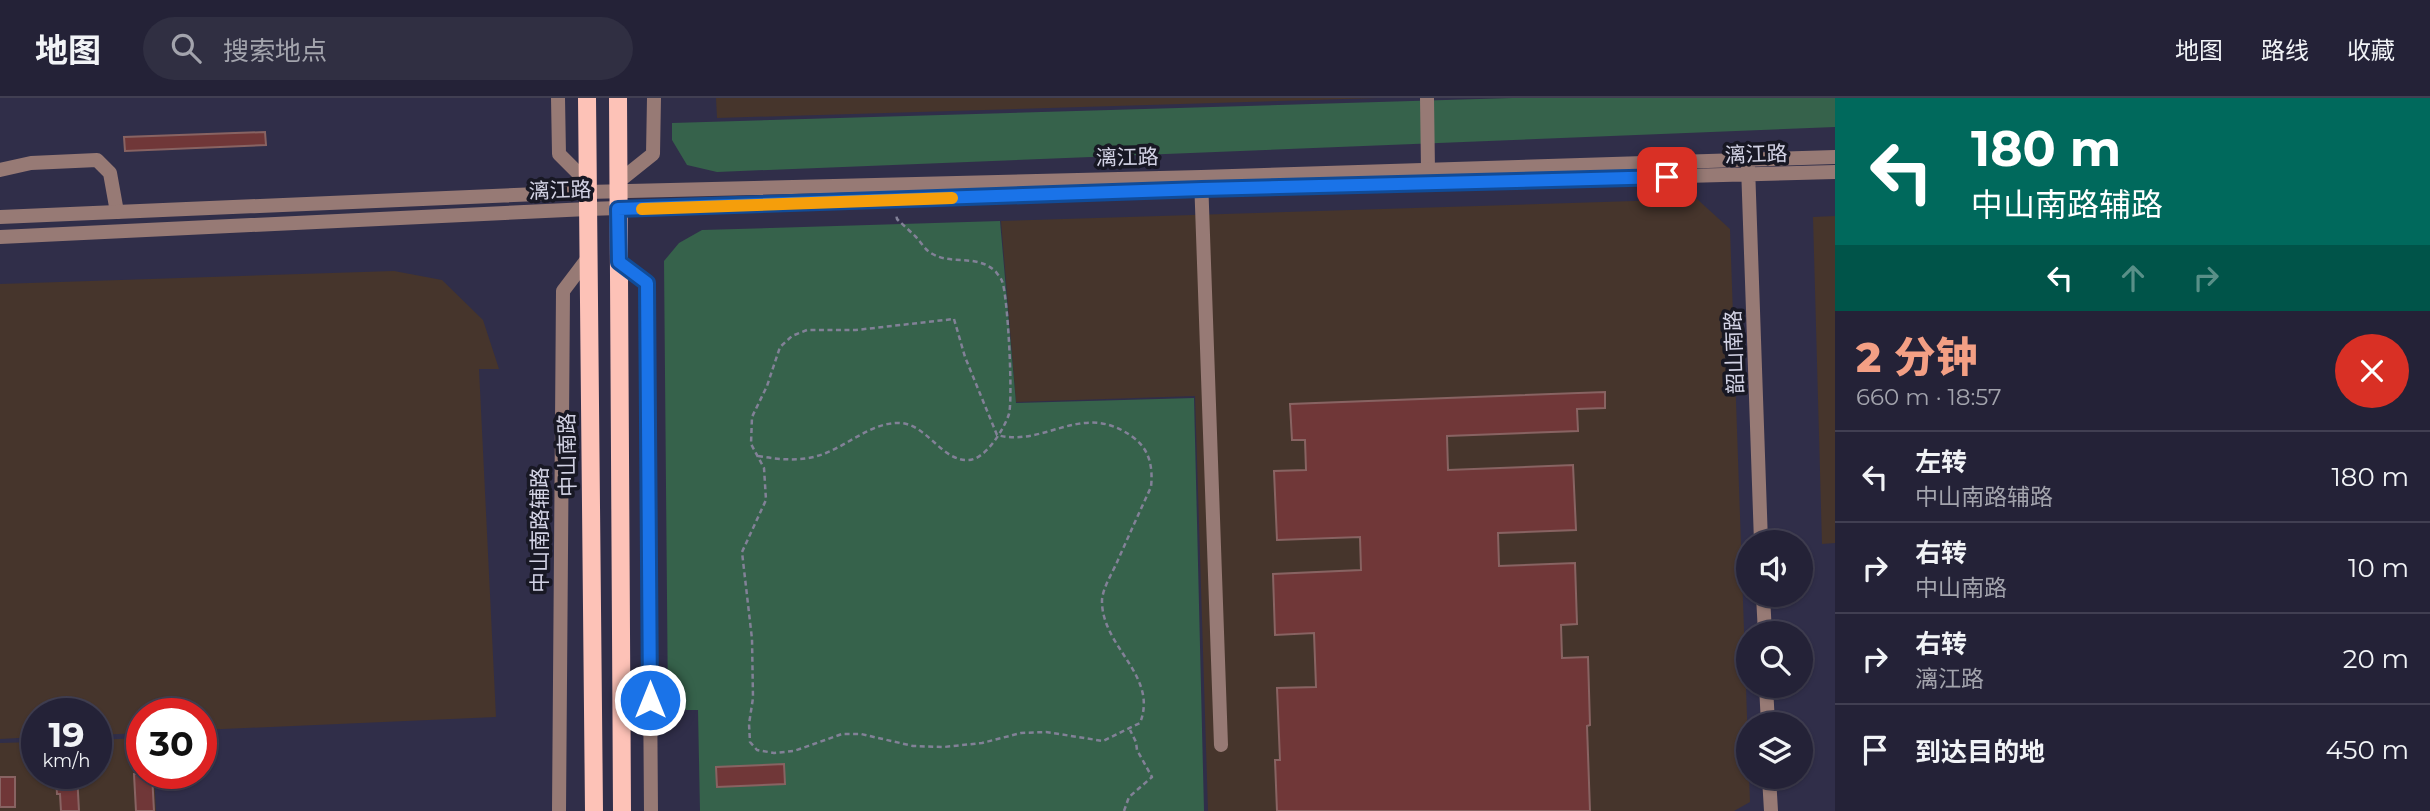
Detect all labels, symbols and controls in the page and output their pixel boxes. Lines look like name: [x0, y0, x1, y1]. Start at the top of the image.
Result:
search box: [143, 17, 633, 80]
icon: search: [167, 29, 205, 67]
text: 地图: [35, 30, 101, 70]
text: 搜索地点: [223, 35, 327, 67]
text: 地图: [2175, 36, 2223, 65]
text: 路线: [2261, 36, 2309, 65]
text: 收藏: [2347, 36, 2395, 65]
text: 180 m: [1971, 119, 2121, 178]
icon: left: [1856, 126, 1947, 217]
street label: 漓江路: [1724, 140, 1788, 168]
street label: 漓江路: [1095, 144, 1159, 170]
pin: [1637, 147, 1697, 207]
icon: arrive: [1648, 158, 1686, 196]
street label: 漓江路: [528, 176, 592, 204]
text: 中山南路辅路: [1971, 185, 2163, 224]
icon: left: [2041, 259, 2079, 297]
icon: ahead: [2114, 259, 2152, 297]
icon: right: [2187, 259, 2225, 297]
street label: 韶山南路: [1720, 310, 1748, 394]
text: 2 分钟: [1856, 331, 1977, 383]
button: close: [2335, 334, 2409, 408]
text: 660 m · 18:57: [1856, 383, 2002, 411]
street label: 中山南路: [554, 413, 580, 497]
text: 左转: [1915, 446, 1967, 478]
icon: left: [1856, 458, 1894, 496]
text: 180 m: [2331, 461, 2409, 493]
street label: 中山南路辅路: [527, 467, 552, 593]
text: 中山南路辅路: [1915, 483, 2053, 511]
map controls: [1736, 530, 1813, 789]
button: sound: [1736, 530, 1813, 607]
text: 右转: [1915, 537, 1967, 569]
icon: right: [1856, 549, 1894, 587]
text: 10 m: [2348, 552, 2409, 584]
text: 中山南路: [1915, 574, 2007, 602]
button: search: [1736, 621, 1813, 698]
text: 右转: [1915, 628, 1967, 660]
icon: right: [1856, 640, 1894, 678]
text: 20 m: [2343, 643, 2409, 675]
position arrow: [613, 663, 687, 737]
text: 漓江路: [1915, 665, 1984, 693]
speed limit sign: 30: [126, 698, 217, 789]
button: layers: [1736, 712, 1813, 789]
text: 19: [48, 713, 85, 756]
icon: arrive: [1856, 731, 1894, 769]
text: 450 m: [2326, 734, 2409, 766]
text: 到达目的地: [1915, 736, 2045, 768]
text: km/h: [42, 750, 91, 772]

